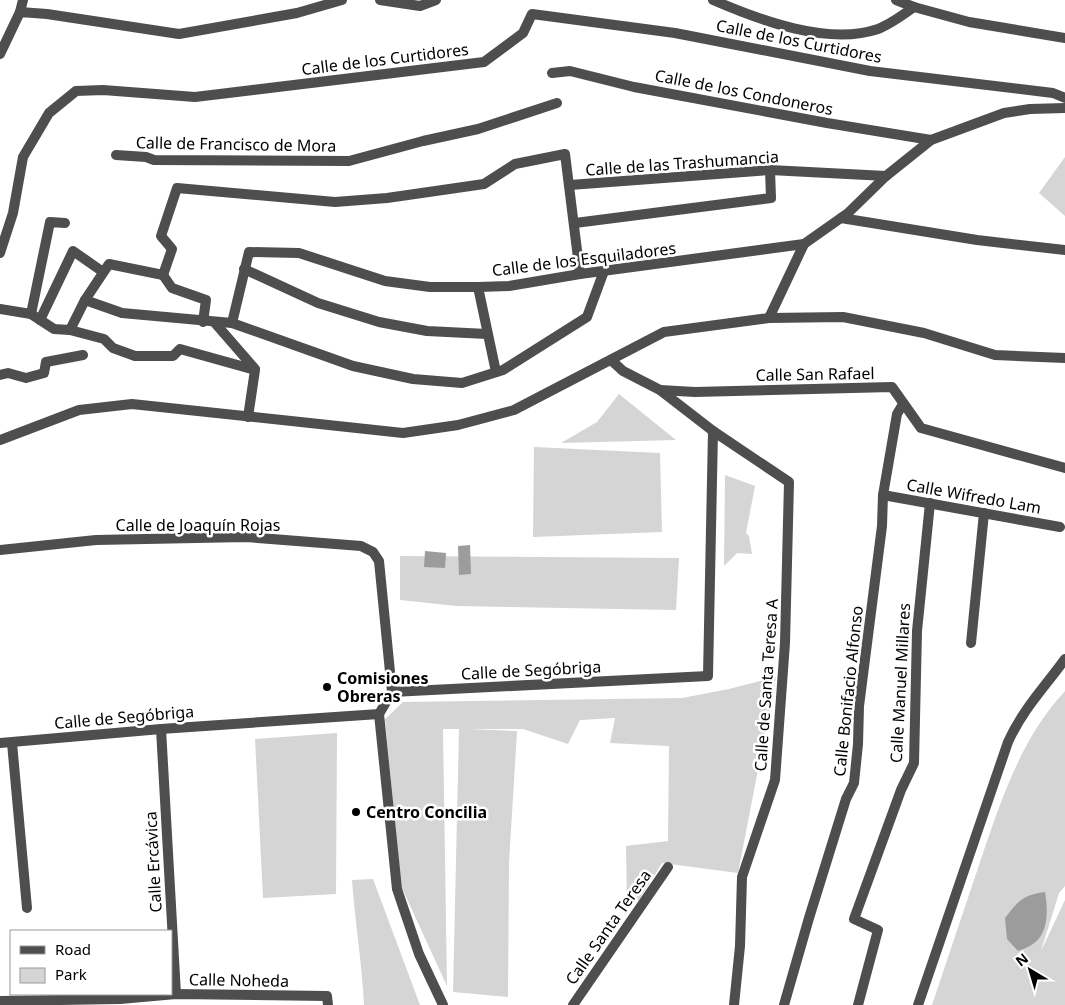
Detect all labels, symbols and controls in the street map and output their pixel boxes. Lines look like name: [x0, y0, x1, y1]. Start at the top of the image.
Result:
street label: Calle de los Curtidores: [714, 14, 884, 68]
street label: Calle de los Curtidores: [300, 38, 470, 80]
street label: Calle de los Condoneros: [653, 64, 835, 120]
street label: Calle de Francisco de Mora: [136, 131, 336, 157]
street label: Calle de las Trashumancia: [585, 145, 779, 181]
street label: Calle de los Esquiladores: [491, 237, 677, 281]
street label: Calle San Rafael: [755, 362, 875, 386]
street label: Calle Wifredo Lam: [905, 473, 1043, 519]
street label: Calle de Joaquín Rojas: [116, 514, 280, 536]
street label: Calle de Santa Teresa A: [749, 597, 783, 772]
street label: Calle Manuel Millares: [885, 603, 915, 763]
street label: Calle Bonifacio Alfonso: [828, 605, 868, 777]
street label: Calle de Segóbriga: [460, 655, 602, 685]
place label: Comisiones Obreras: [337, 667, 428, 707]
marker: Comisiones Obreras: [321, 681, 333, 693]
street label: Calle de Segóbriga: [53, 700, 195, 734]
place label: Centro Concilia: [366, 801, 487, 823]
marker: Centro Concilia: [350, 806, 362, 818]
street label: Calle Ercávica: [139, 811, 167, 913]
street label: Calle Santa Teresa: [560, 865, 656, 989]
legend: [10, 930, 172, 995]
text: Road: [55, 939, 91, 959]
north arrow: [1005, 945, 1055, 995]
text: N: [1011, 948, 1032, 970]
text: Park: [55, 964, 87, 984]
street label: Calle Noheda: [189, 968, 289, 992]

